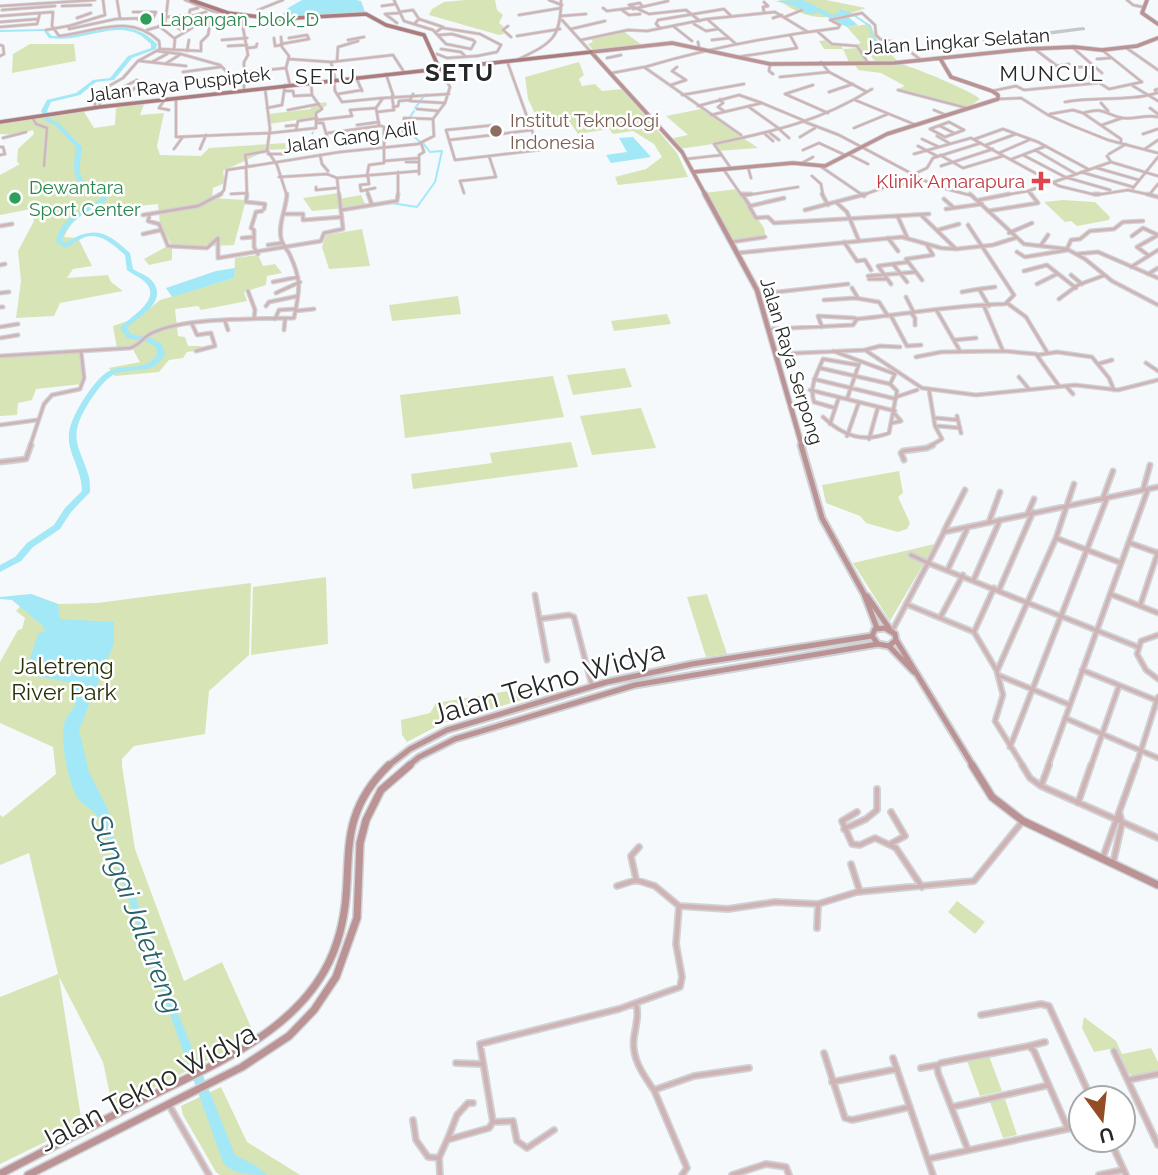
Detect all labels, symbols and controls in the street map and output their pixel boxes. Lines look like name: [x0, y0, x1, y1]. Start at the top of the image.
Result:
place label: Lapangan_blok_D: [160, 8, 319, 30]
marker: Lapangan_blok_D: [138, 11, 154, 27]
street label: Jalan Lingkar Selatan: [863, 24, 1051, 58]
district label: SETU: [425, 58, 495, 87]
district label: MUNCUL: [1000, 61, 1105, 86]
street label: Jalan Raya Puspiptek: [85, 62, 271, 106]
district label: SETU: [295, 64, 357, 89]
place label: Institut Teknologi Indonesia: [510, 109, 659, 153]
street label: Jalan Gang Adil: [281, 117, 419, 157]
marker: Institut Teknologi Indonesia: [488, 123, 504, 139]
place label: Klinik Amarapura: [876, 170, 1025, 192]
marker: Klinik Amarapura: [1031, 171, 1051, 191]
place label: Dewantara Sport Center: [29, 176, 141, 220]
marker: Dewantara Sport Center: [7, 190, 23, 206]
street label: Jalan Raya Serpong: [756, 275, 828, 447]
street label: Jalan Tekno Widya: [428, 633, 669, 732]
park label: Jaletreng River Park: [11, 652, 117, 705]
water label: Sungai Jaletreng: [83, 809, 190, 1018]
street label: Jalan Tekno Widya: [33, 1016, 261, 1159]
north arrow: [1067, 1084, 1137, 1154]
text: U: [1097, 1123, 1116, 1148]

